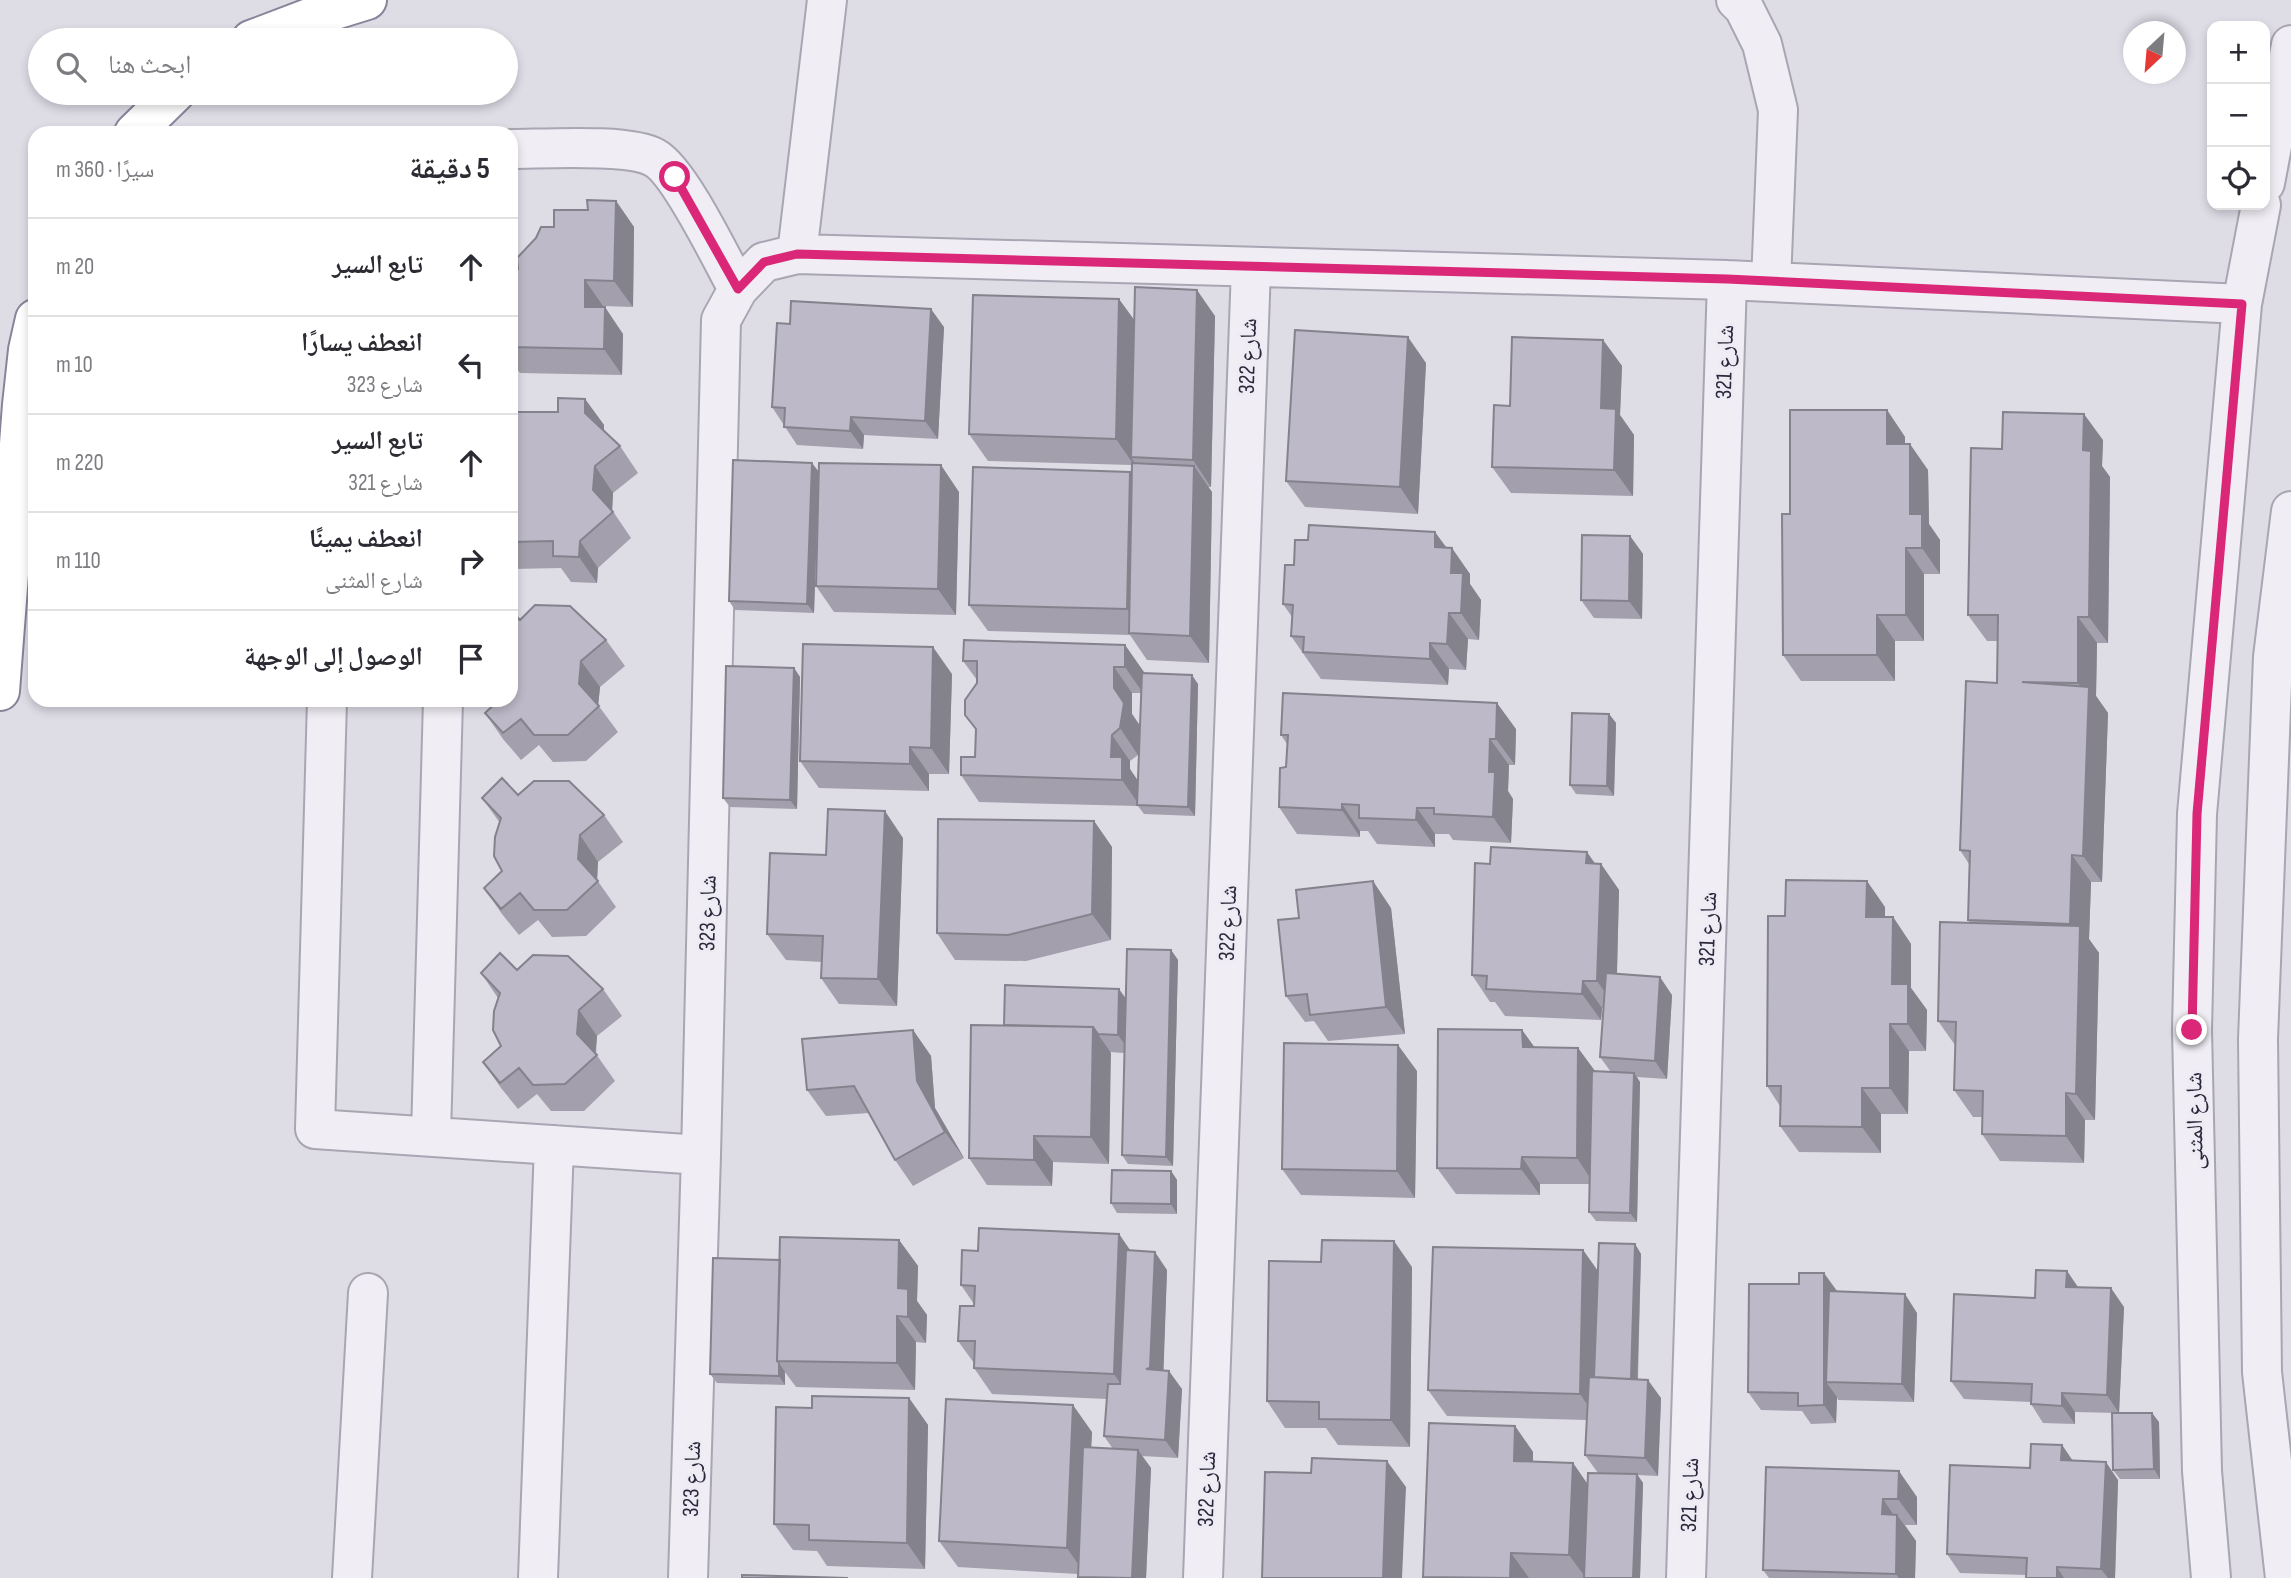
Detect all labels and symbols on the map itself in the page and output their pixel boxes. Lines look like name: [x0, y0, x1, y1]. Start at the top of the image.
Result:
north arrow: [2123, 21, 2186, 84]
route start: [659, 161, 690, 192]
street label: شارع 322: [1233, 318, 1263, 395]
street label: شارع 321: [1710, 324, 1740, 400]
street label: شارع 323: [693, 875, 723, 951]
street label: شارع 322: [1213, 885, 1243, 962]
street label: شارع 321: [1693, 891, 1723, 967]
route end: [2176, 1014, 2207, 1045]
street label: شارع المثنى: [2180, 1072, 2210, 1170]
street label: شارع 323: [677, 1440, 707, 1518]
street label: شارع 322: [1192, 1451, 1222, 1528]
street label: شارع 321: [1675, 1457, 1705, 1533]

